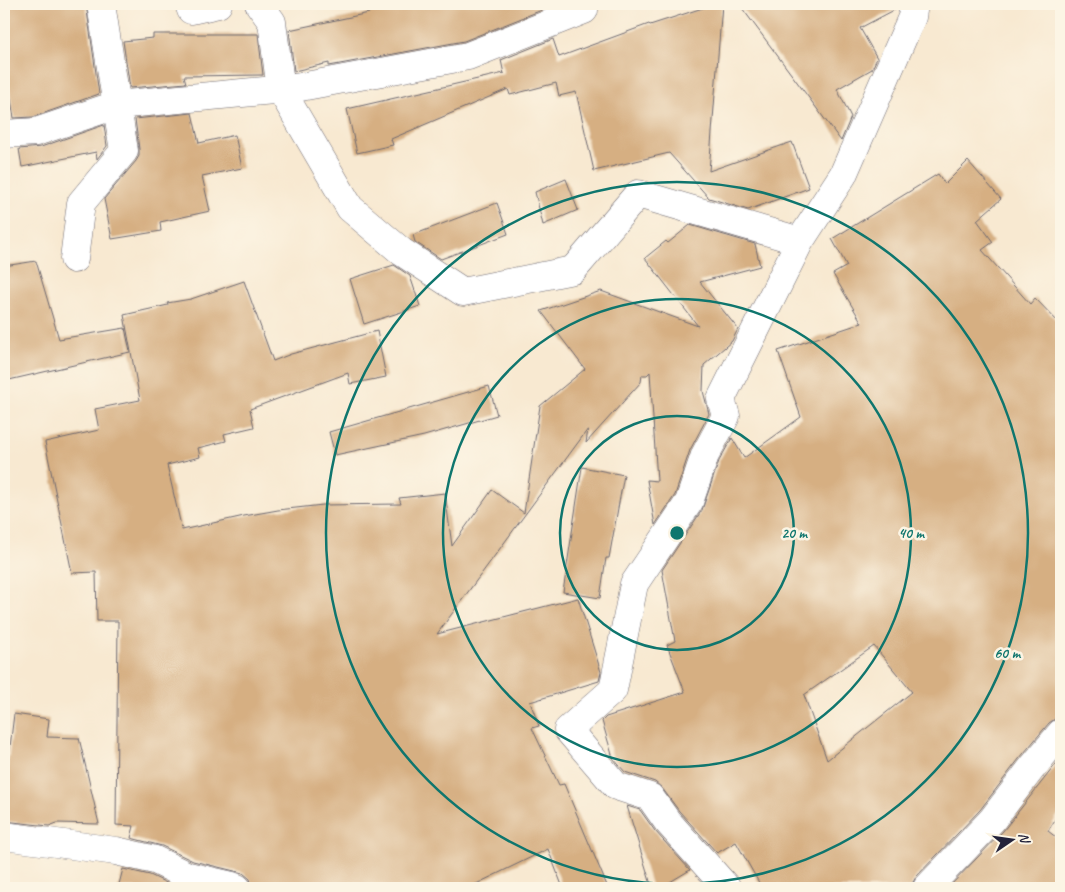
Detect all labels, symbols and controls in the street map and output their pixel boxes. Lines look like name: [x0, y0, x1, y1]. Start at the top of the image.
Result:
centre of rings: [668, 524, 686, 542]
text: 20 m: [781, 524, 808, 543]
text: 40 m: [898, 524, 925, 543]
text: 60 m: [994, 644, 1021, 663]
north arrow: [988, 814, 1038, 864]
text: N: [1015, 831, 1034, 846]

